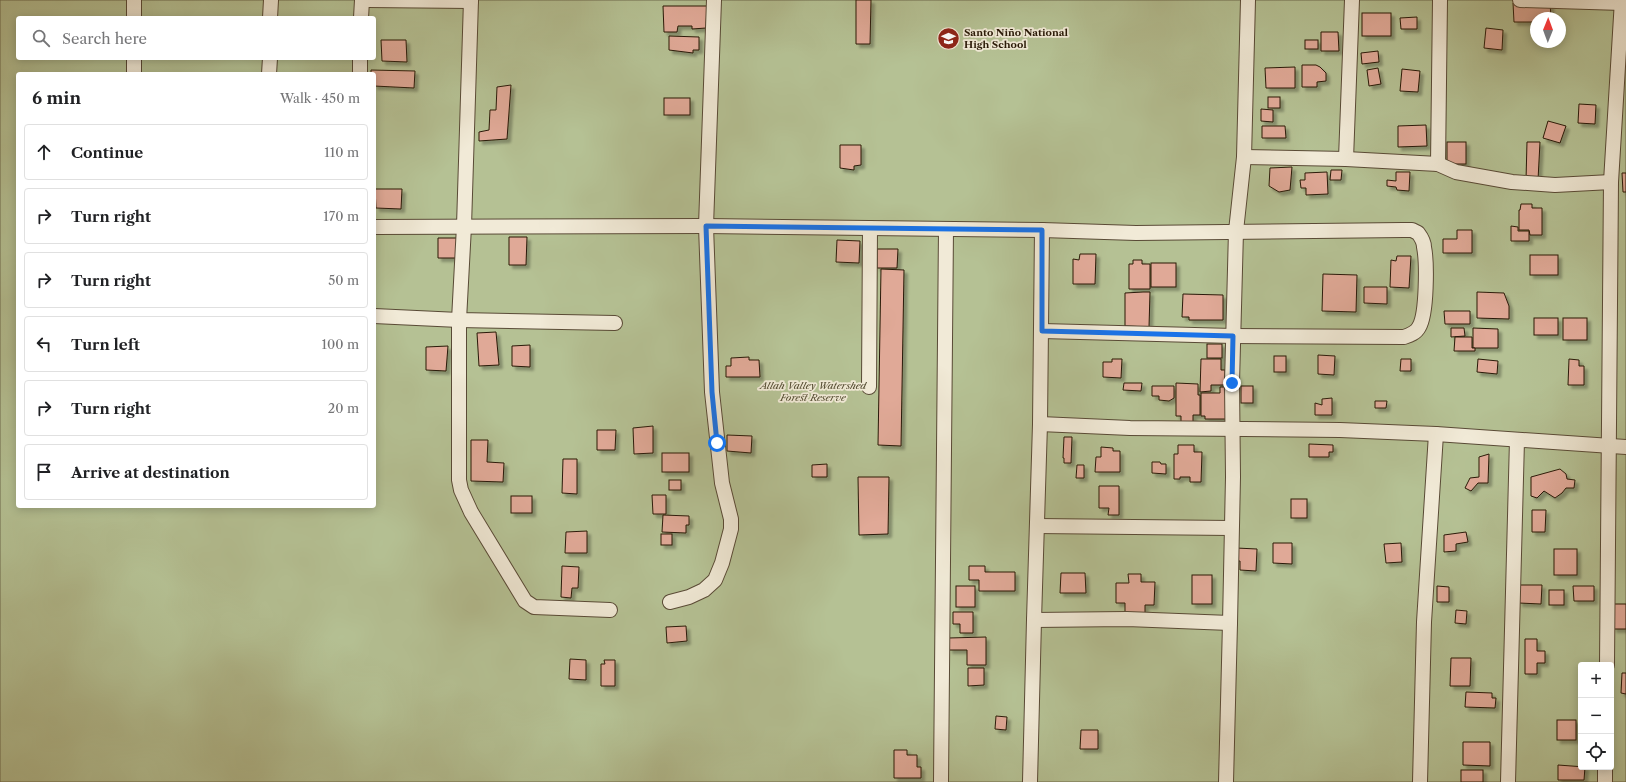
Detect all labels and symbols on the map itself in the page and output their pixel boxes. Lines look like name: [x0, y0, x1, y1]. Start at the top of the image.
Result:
north arrow: [1530, 12, 1566, 48]
school or university icon: Santo Niño National High School: [935, 25, 961, 51]
place label: Santo Niño National High School: [964, 26, 1069, 51]
route end: [1223, 374, 1241, 392]
park label: Allah Valley Watershed Forest Reserve: [758, 379, 867, 404]
route start: [708, 434, 726, 452]

